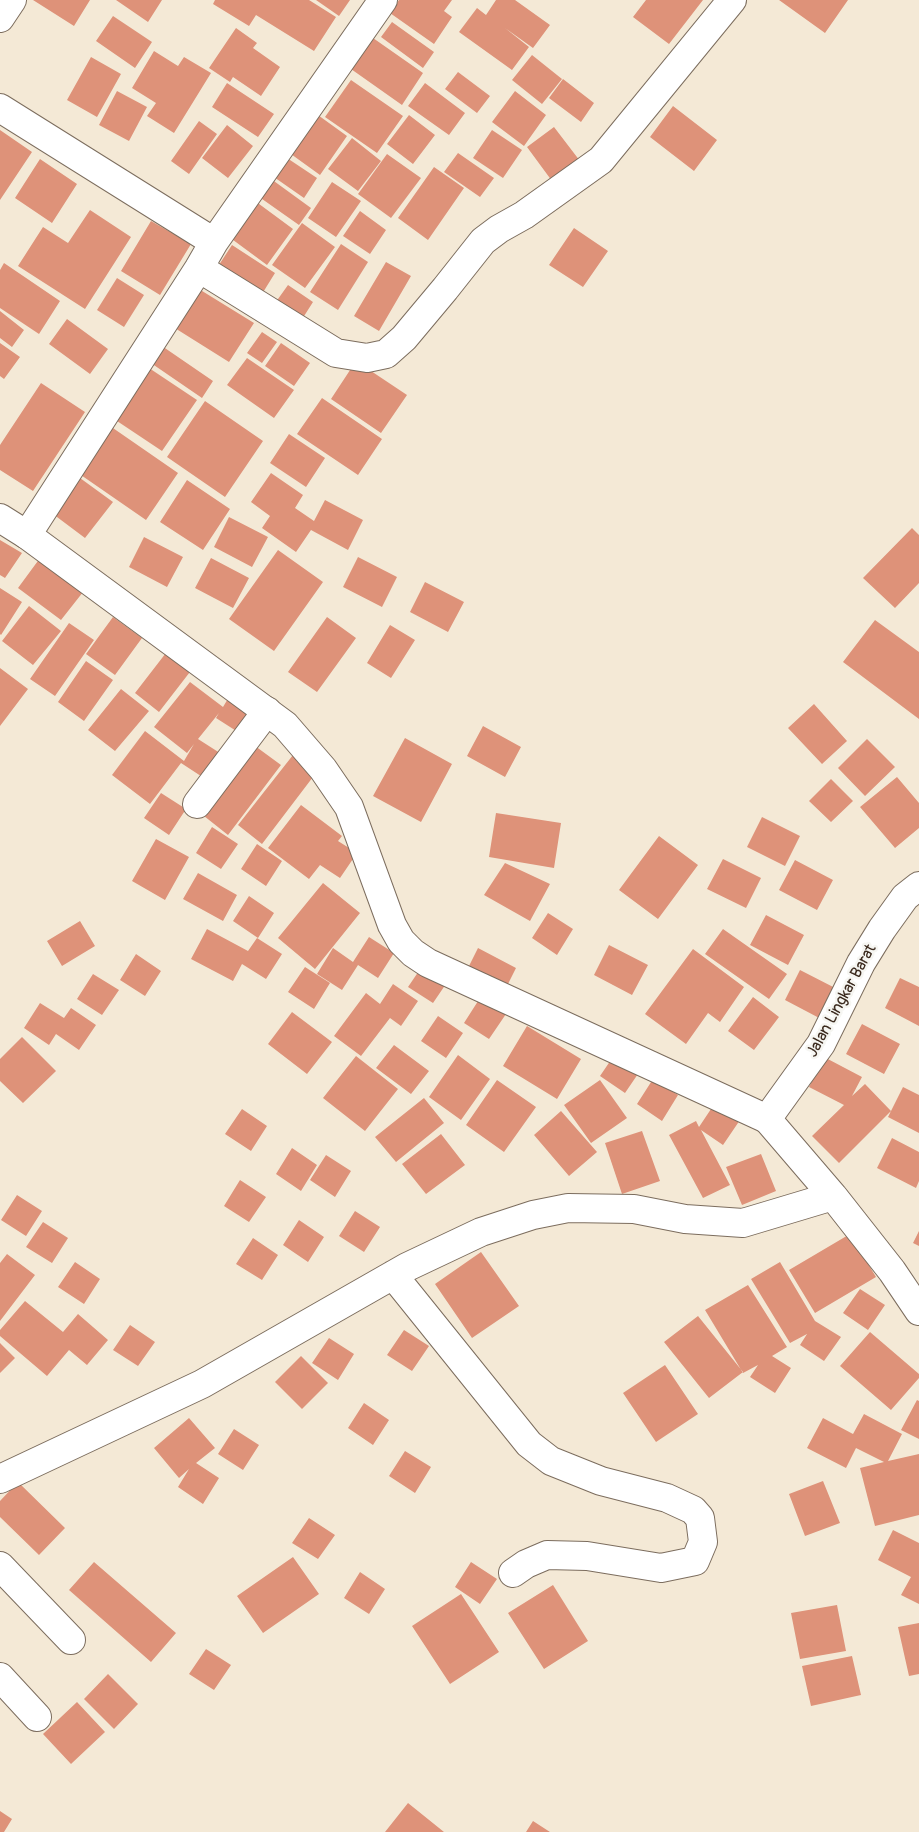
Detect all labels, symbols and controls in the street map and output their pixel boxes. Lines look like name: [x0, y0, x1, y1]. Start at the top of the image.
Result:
street label: Jalan Lingkar Barat: [803, 941, 881, 1061]

